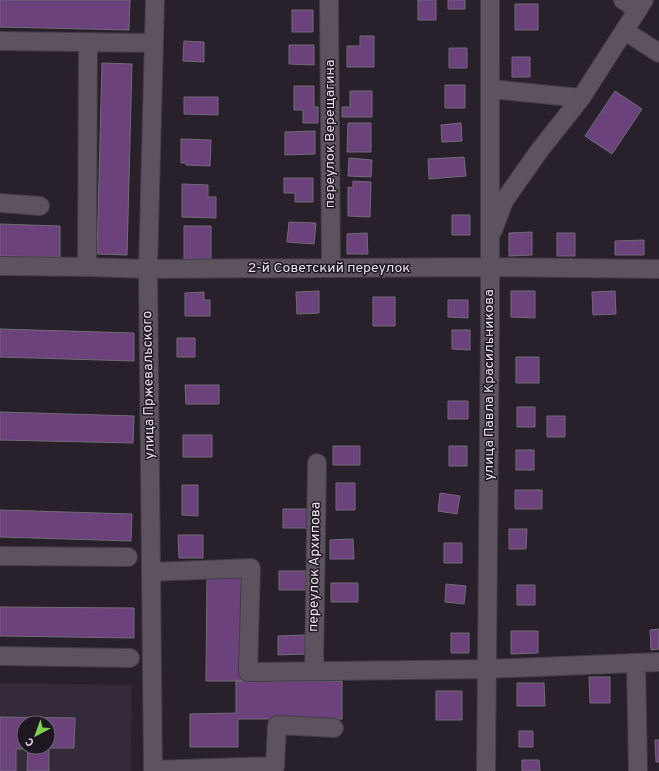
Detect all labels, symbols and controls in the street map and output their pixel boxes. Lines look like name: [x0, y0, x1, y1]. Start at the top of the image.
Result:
street label: переулок Верещагина: [322, 60, 339, 208]
street label: 2-й Советский переулок: [248, 260, 410, 277]
street label: улица Павла Красильникова: [481, 289, 498, 481]
street label: улица Пржевальского: [139, 310, 159, 459]
street label: переулок Архипова: [305, 502, 325, 632]
north arrow: [16, 715, 56, 755]
text: С: [23, 734, 37, 749]

